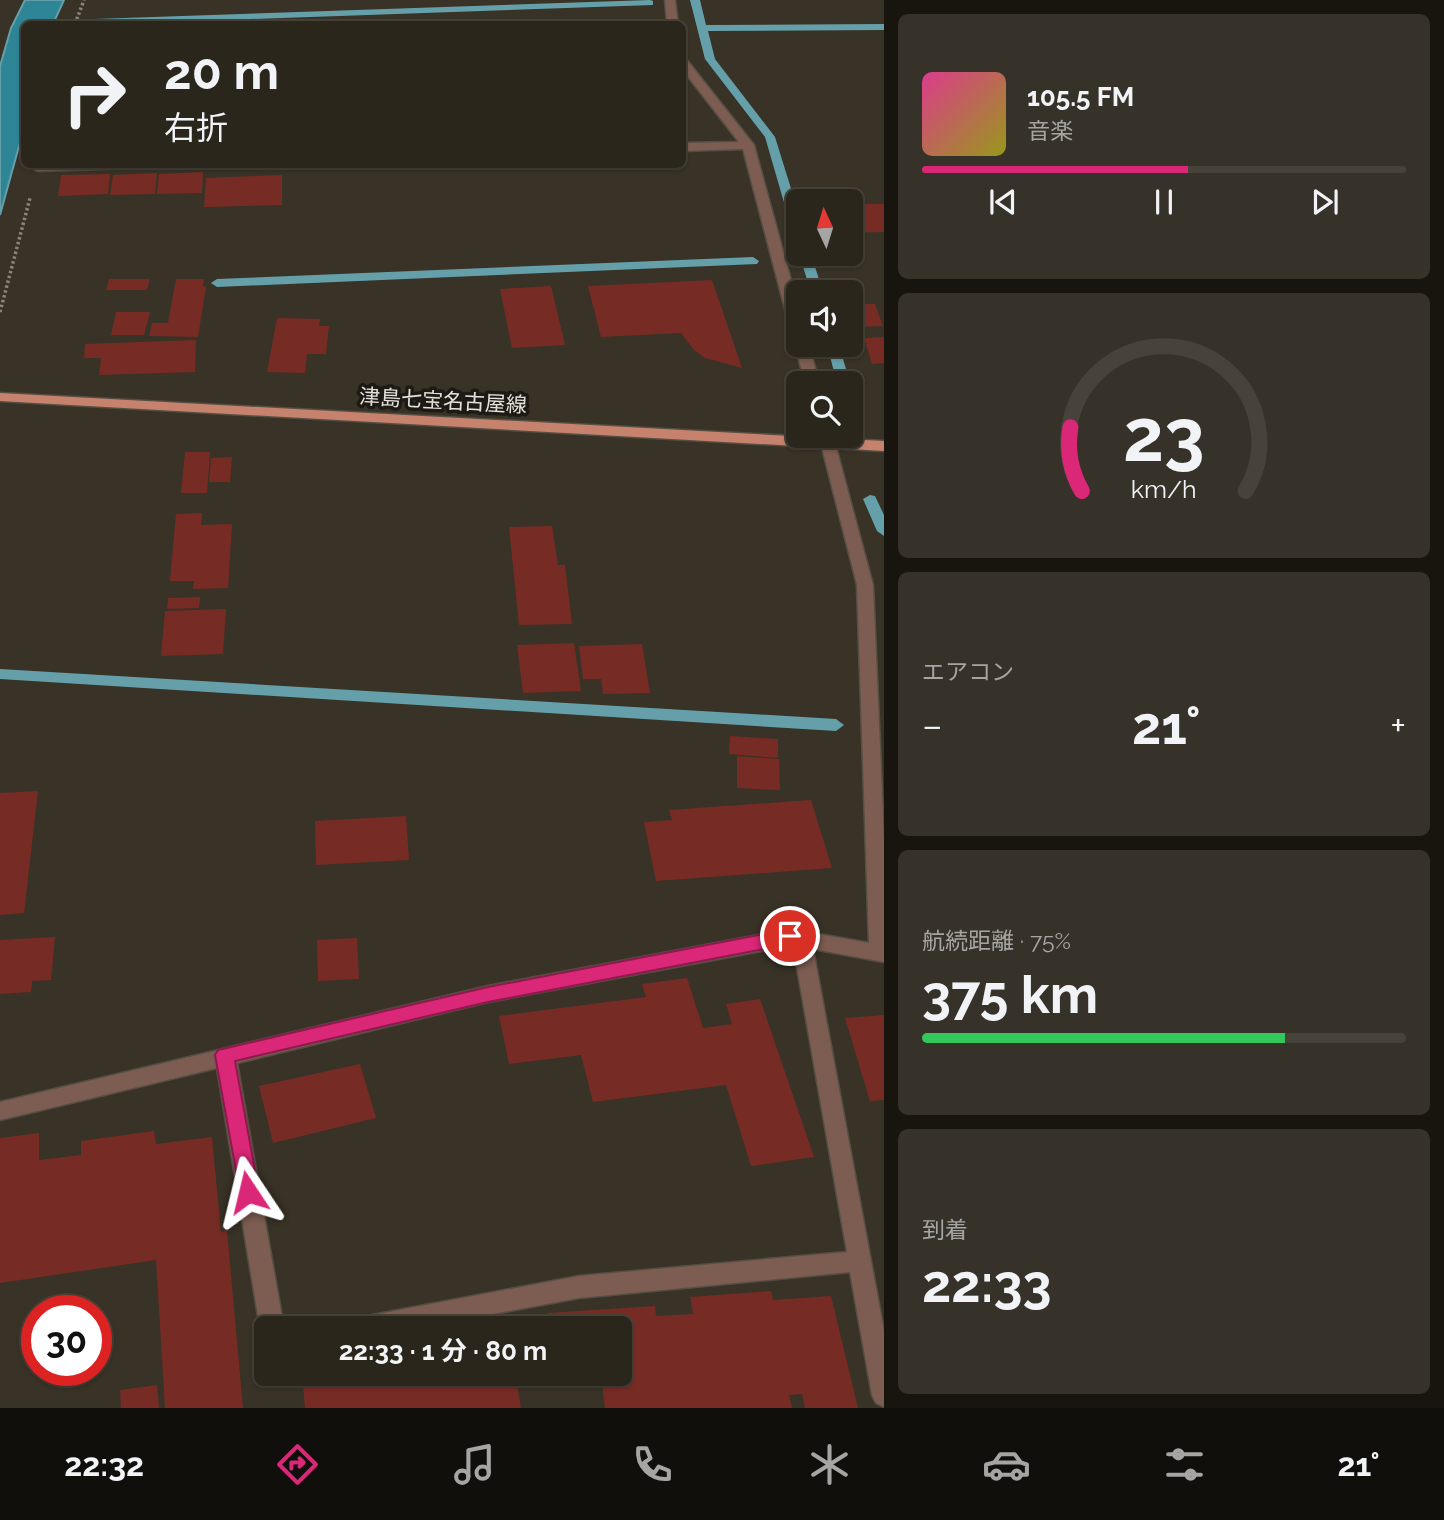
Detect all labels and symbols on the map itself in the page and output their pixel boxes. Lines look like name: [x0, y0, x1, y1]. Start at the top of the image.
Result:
north arrow: [786, 189, 863, 266]
street label: 津島七宝名古屋線: [358, 384, 528, 417]
pin: [760, 906, 820, 966]
position arrow: [211, 1155, 285, 1229]
speed limit sign: 30: [21, 1295, 112, 1386]

